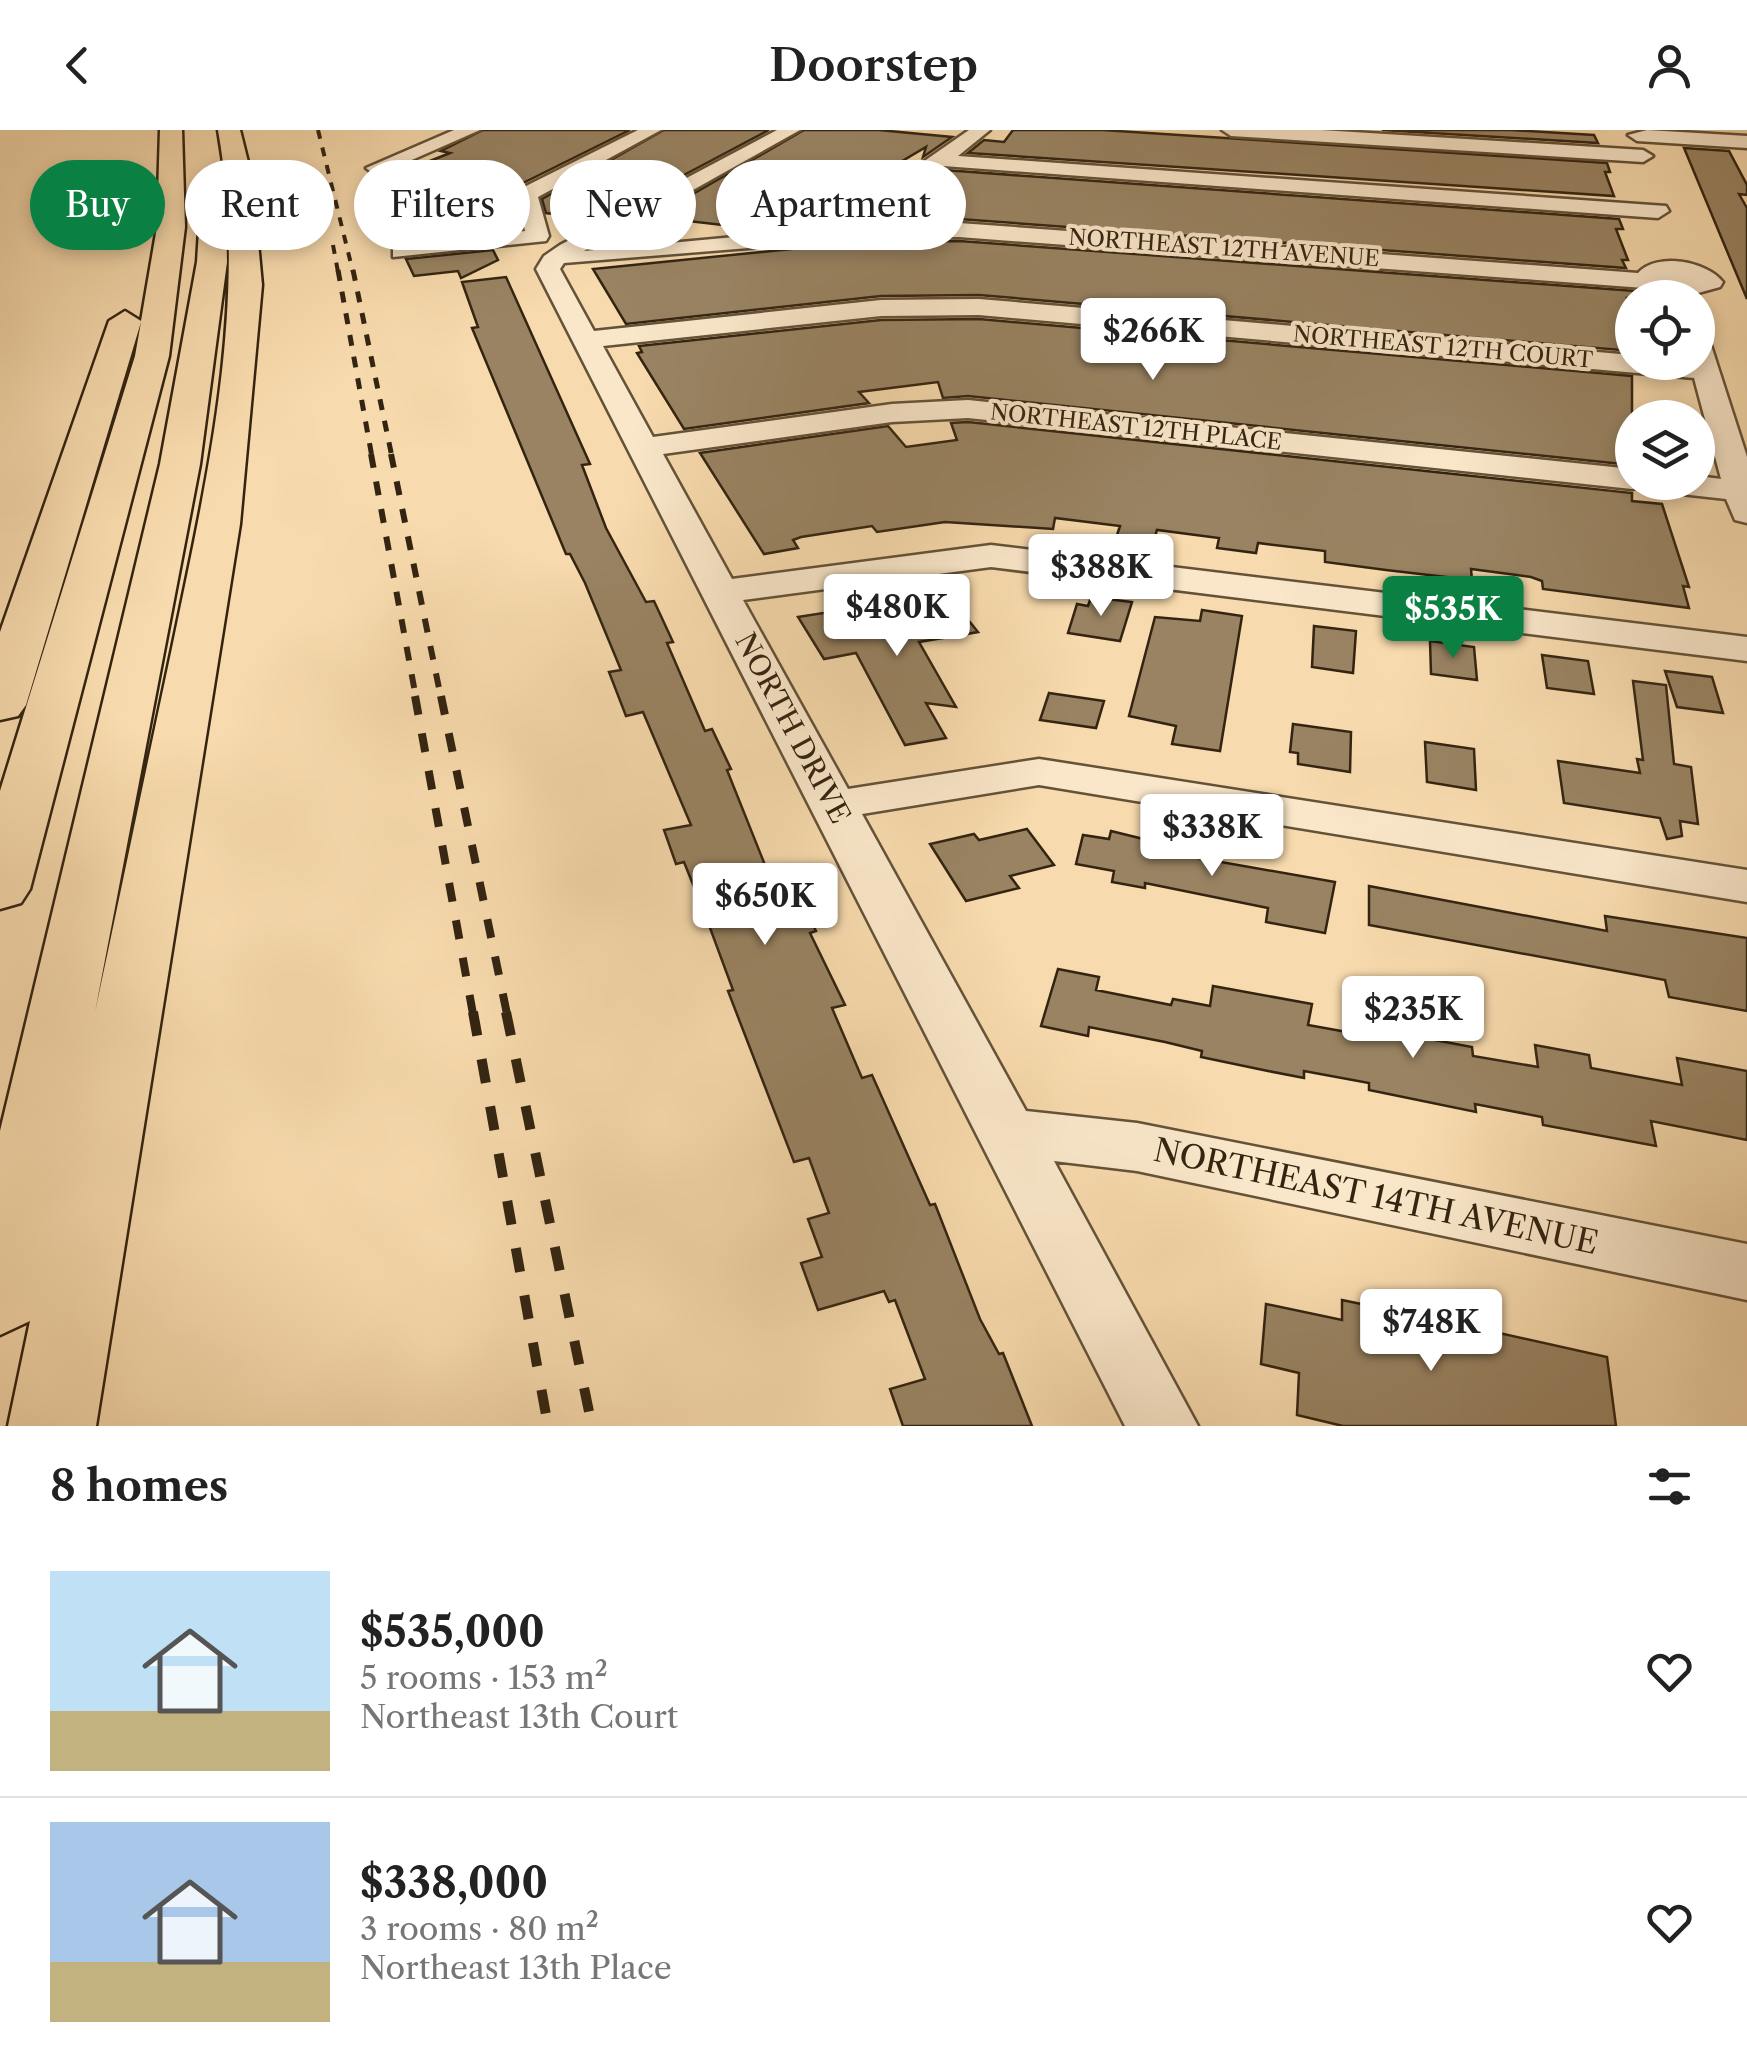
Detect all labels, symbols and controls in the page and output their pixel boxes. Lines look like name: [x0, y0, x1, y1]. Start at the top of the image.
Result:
text: Doorstep: [769, 37, 978, 93]
icon: back: [50, 38, 105, 93]
icon: person: [1642, 38, 1697, 93]
chip: Buy: [30, 160, 165, 250]
chip: Rent: [185, 160, 334, 250]
chip: Filters: [354, 160, 530, 250]
chip: New: [550, 160, 696, 250]
chip: Apartment: [716, 160, 966, 250]
street label: NORTHEAST 12TH AVENUE: [1068, 224, 1380, 272]
map controls: [1615, 280, 1715, 500]
button: locate: [1615, 280, 1715, 380]
pin: $266K: [1083, 298, 1223, 383]
text: $266K: [1103, 311, 1203, 350]
street label: NORTHEAST 12TH COURT: [1292, 320, 1594, 374]
street label: NORTHEAST 12TH PLACE: [989, 398, 1283, 456]
button: layers: [1615, 400, 1715, 500]
pin: $388K: [1031, 534, 1171, 619]
text: $388K: [1051, 547, 1151, 586]
pin: $480K: [827, 574, 967, 659]
pin: $535K: [1383, 576, 1523, 661]
text: $480K: [846, 587, 948, 626]
text: $535K: [1405, 589, 1501, 628]
street label: NORTH DRIVE: [728, 627, 858, 829]
pin: $338K: [1142, 794, 1282, 879]
text: $338K: [1162, 807, 1262, 846]
pin: $650K: [695, 863, 835, 948]
text: $650K: [715, 876, 815, 915]
pin: $235K: [1343, 976, 1483, 1061]
text: $235K: [1364, 989, 1462, 1028]
street label: NORTHEAST 14TH AVENUE: [1150, 1130, 1602, 1262]
pin: $748K: [1361, 1289, 1501, 1374]
text: $748K: [1382, 1302, 1480, 1341]
icon: filters: [1642, 1459, 1697, 1514]
text: 8 homes: [50, 1460, 228, 1512]
text: $535,000: [360, 1606, 545, 1658]
icon: home: [130, 1611, 250, 1731]
icon: heart: [1642, 1644, 1697, 1699]
text: 5 rooms · 153 m²: [360, 1658, 608, 1697]
text: Northeast 13th Court: [360, 1697, 678, 1736]
text: $338,000: [360, 1857, 548, 1909]
icon: home: [130, 1862, 250, 1982]
icon: heart: [1642, 1895, 1697, 1950]
text: 3 rooms · 80 m²: [360, 1909, 599, 1948]
text: Northeast 13th Place: [360, 1948, 672, 1987]

